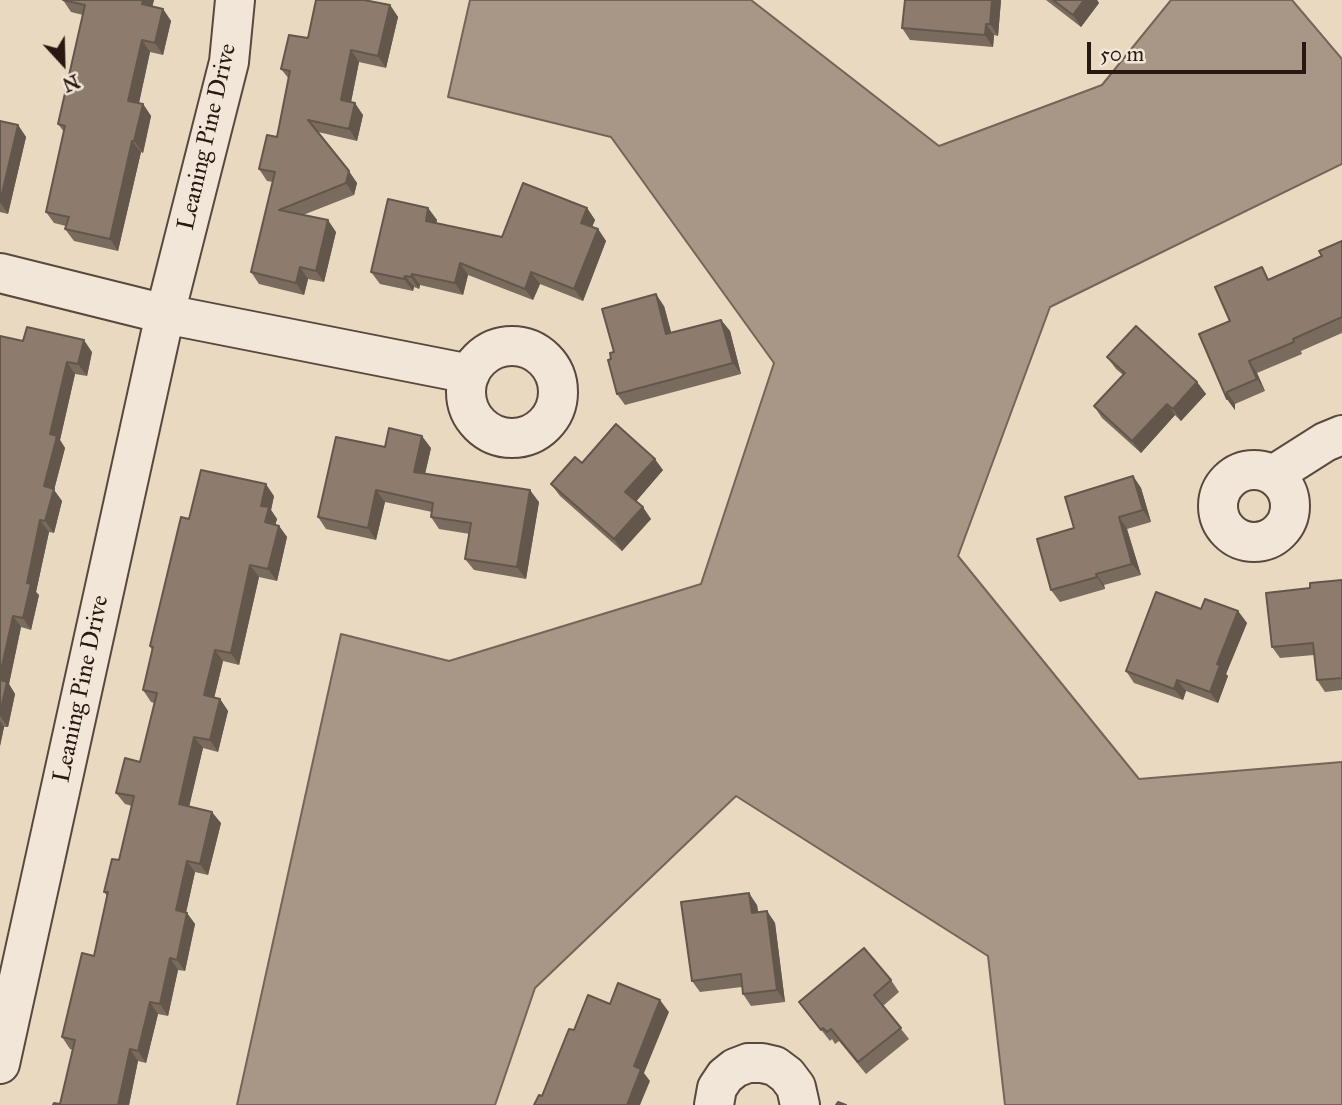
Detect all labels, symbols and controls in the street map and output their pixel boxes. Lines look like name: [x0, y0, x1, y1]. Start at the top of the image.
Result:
north arrow: [28, 28, 98, 98]
scale bar: [1090, 28, 1309, 72]
street label: Leaning Pine Drive: [173, 41, 243, 233]
text: 50 m: [1100, 41, 1144, 67]
text: N: [59, 69, 83, 97]
street label: Leaning Pine Drive: [48, 593, 116, 785]

